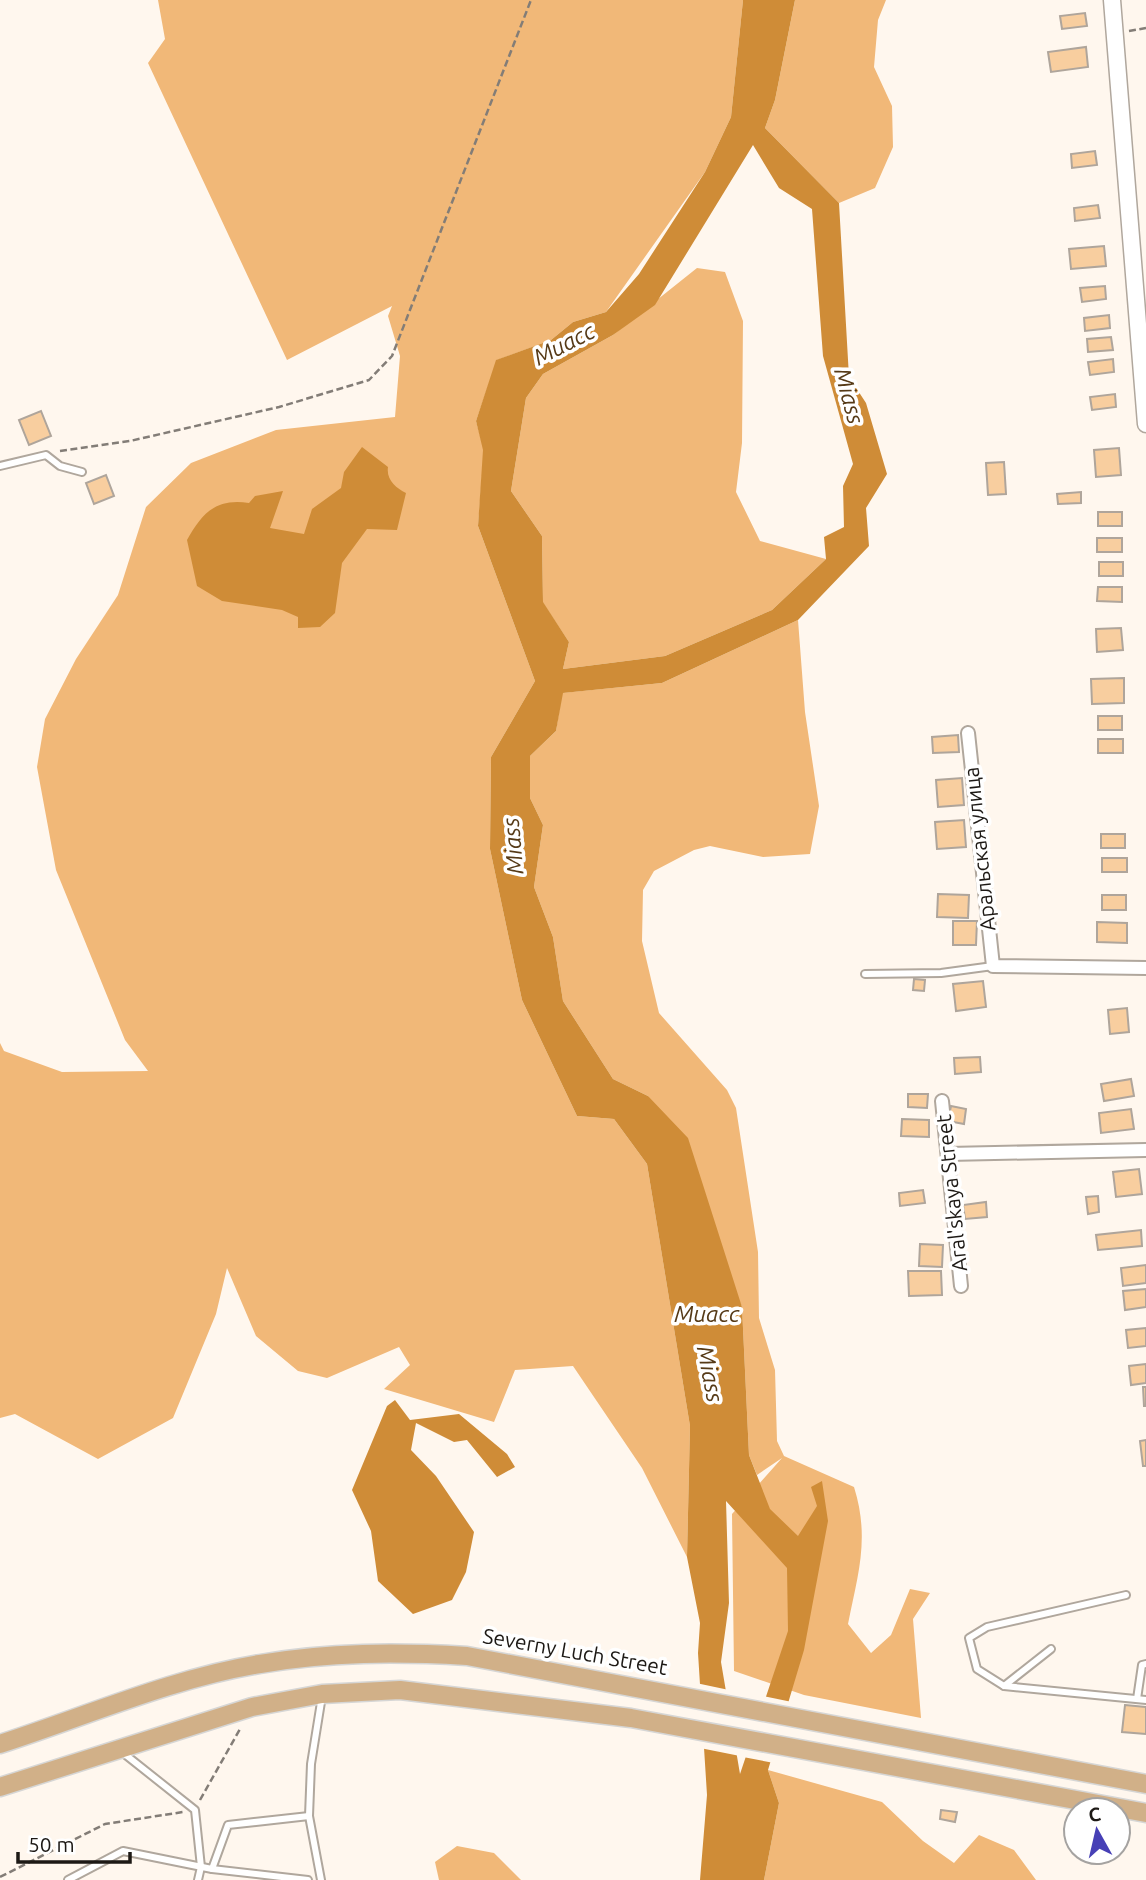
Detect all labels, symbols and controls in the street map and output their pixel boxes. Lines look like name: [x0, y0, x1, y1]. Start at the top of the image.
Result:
water label: Миасс: [529, 317, 599, 370]
water label: Miass: [830, 365, 869, 427]
street label: Аральская улица: [958, 766, 1000, 932]
water label: Miass: [498, 816, 527, 875]
street label: Aral'skaya Street: [931, 1113, 971, 1273]
water label: Миасс: [674, 1301, 740, 1326]
water label: Miass: [693, 1344, 728, 1405]
street label: Severny Luch Street: [481, 1623, 669, 1679]
north arrow: [1062, 1796, 1132, 1866]
text: С: [1087, 1802, 1102, 1826]
scale bar: [18, 1820, 130, 1864]
text: 50 m: [28, 1832, 75, 1856]

